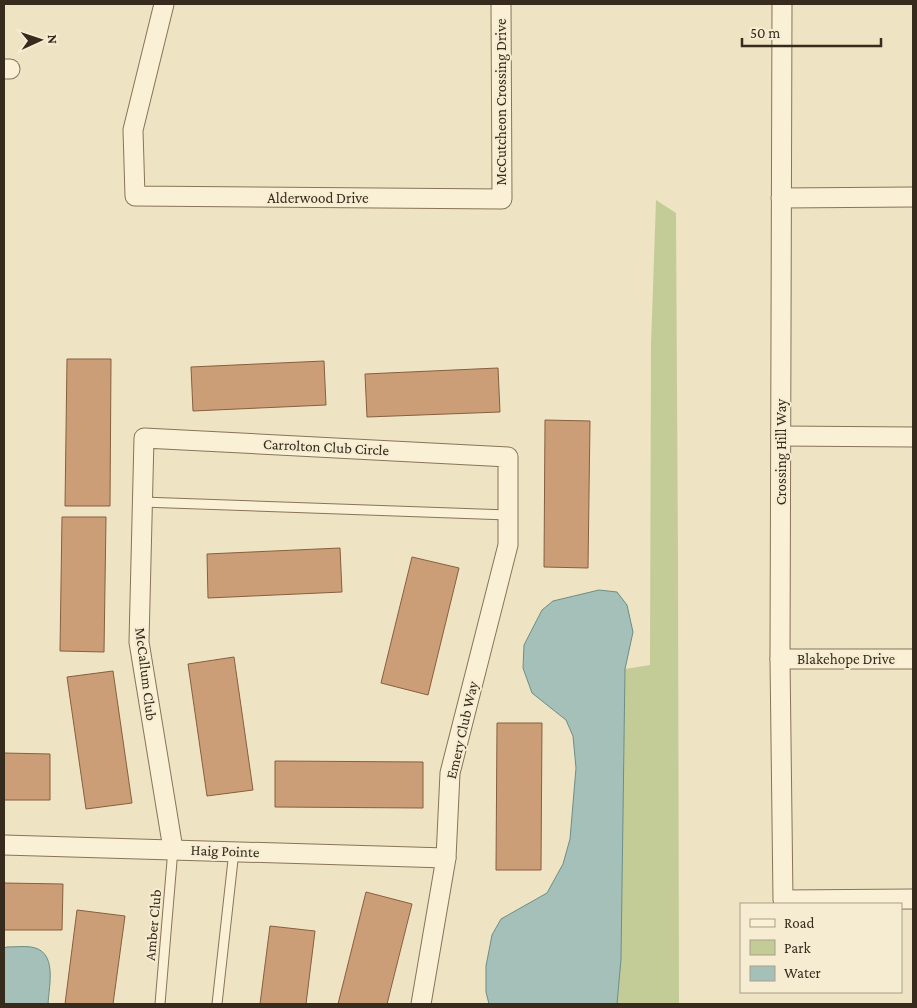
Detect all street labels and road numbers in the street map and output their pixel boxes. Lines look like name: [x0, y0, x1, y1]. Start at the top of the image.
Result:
street label: McCutcheon Crossing Drive: [493, 18, 510, 186]
street label: Alderwood Drive: [267, 190, 369, 206]
street label: Crossing Hill Way: [773, 399, 790, 505]
street label: Carrolton Club Circle: [262, 436, 390, 458]
street label: McCallum Club: [132, 627, 160, 722]
street label: Blakehope Drive: [797, 651, 895, 668]
street label: Emery Club Way: [443, 679, 482, 781]
street label: Haig Pointe: [190, 842, 260, 861]
street label: Amber Club: [142, 888, 164, 961]

